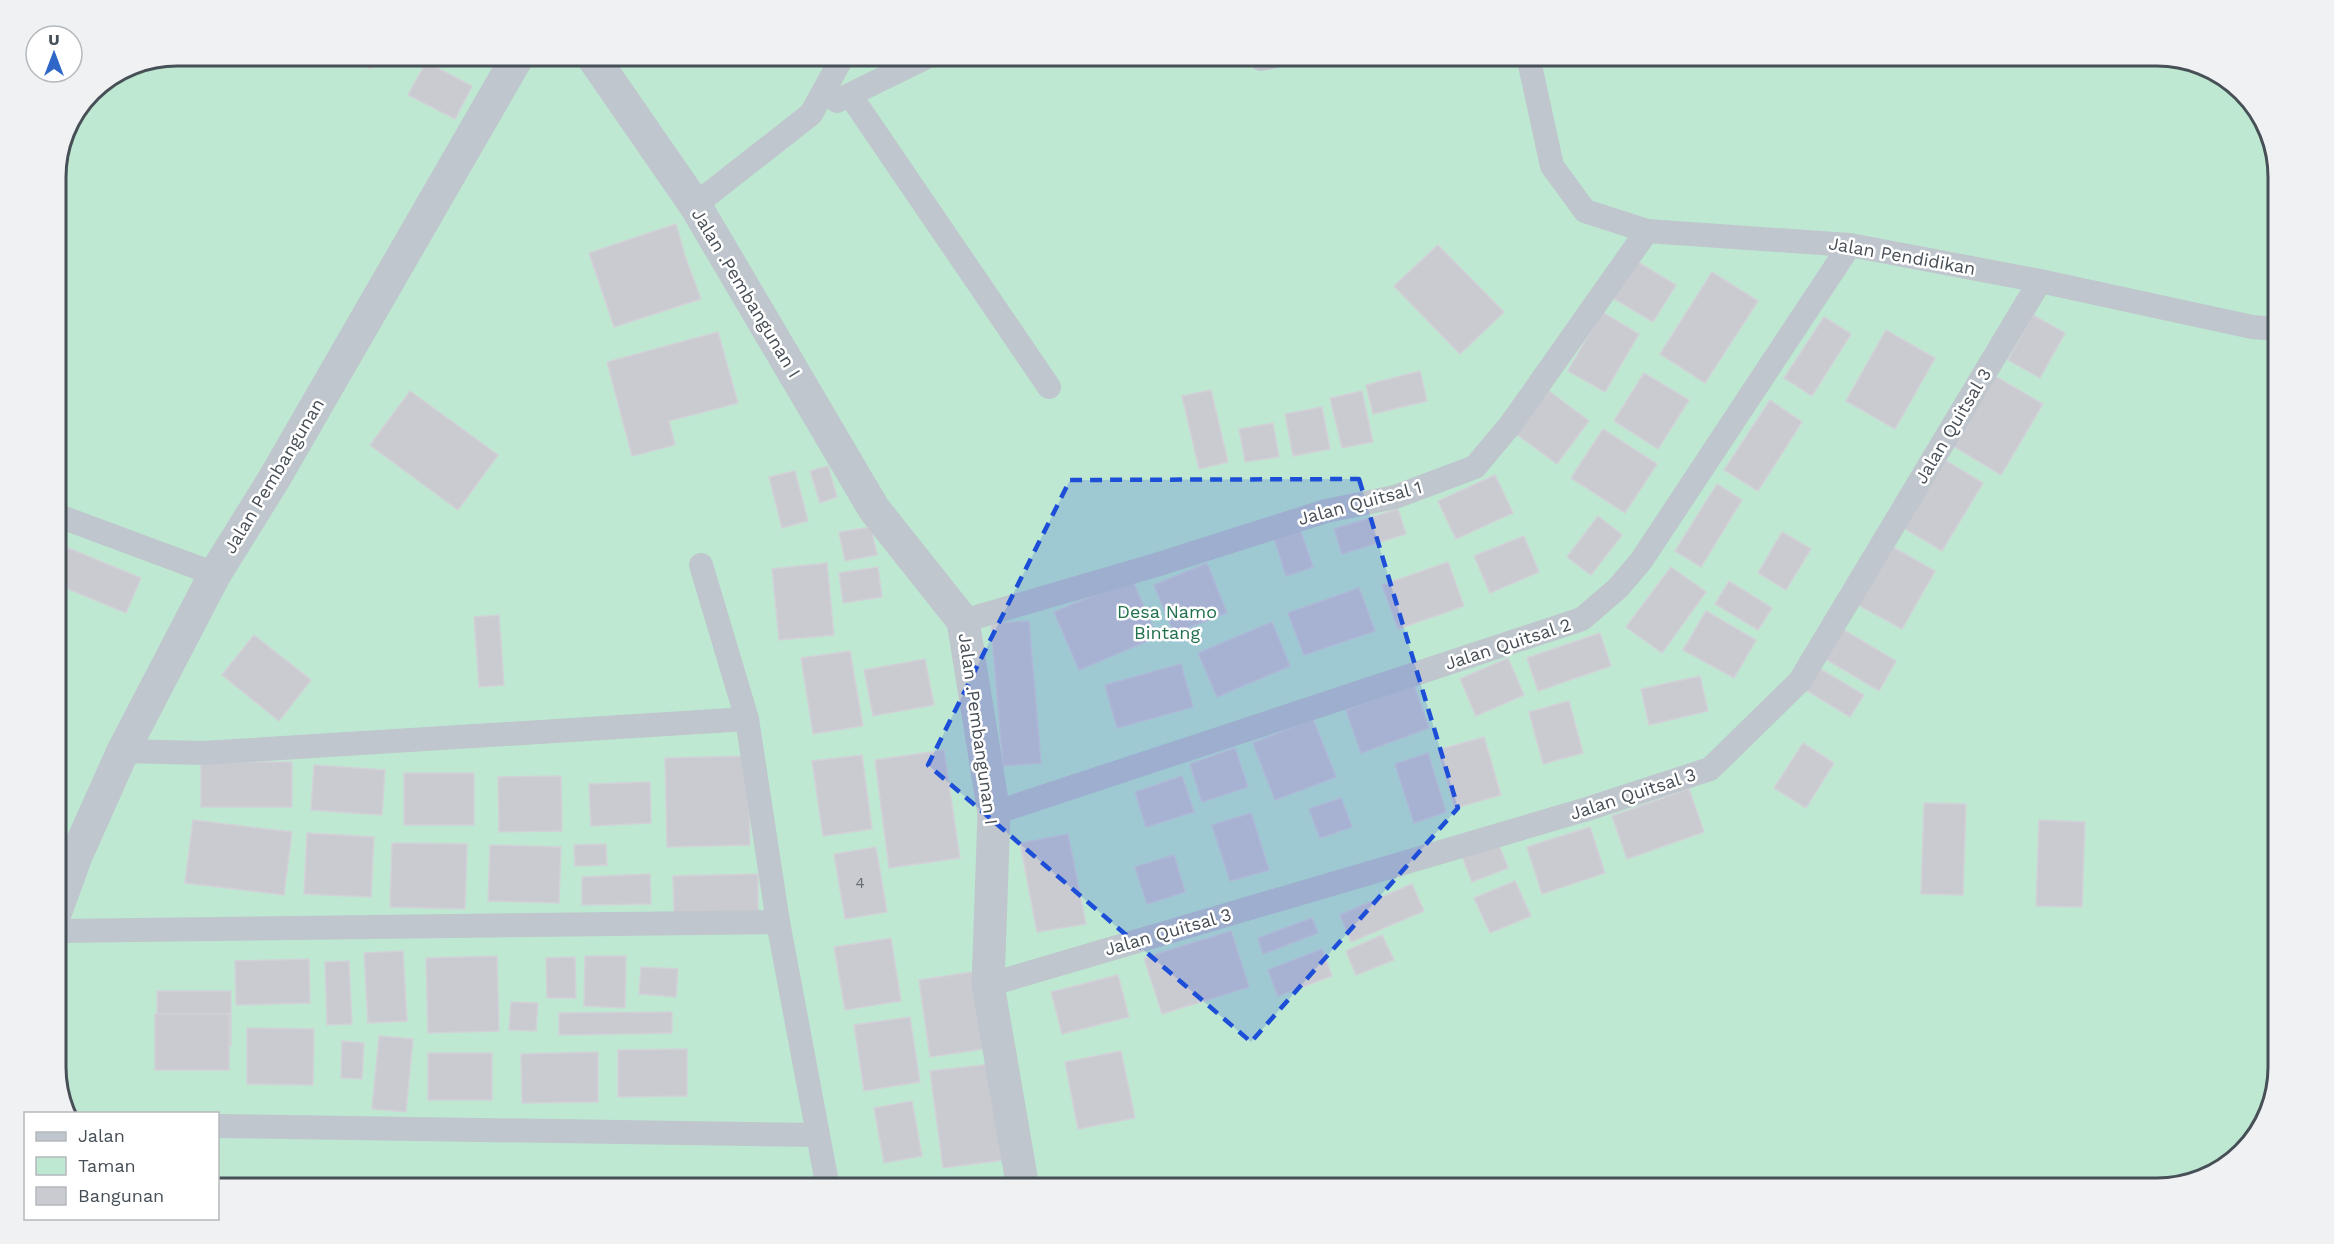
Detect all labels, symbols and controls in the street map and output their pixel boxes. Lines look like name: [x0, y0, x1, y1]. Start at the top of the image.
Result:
north arrow: [24, 24, 84, 84]
text: U: [48, 30, 60, 49]
street label: Jalan .Pembangunan I: [688, 204, 805, 381]
street label: Jalan Pendidikan: [1827, 232, 1977, 279]
street label: Jalan Quitsal 3: [1910, 364, 1995, 487]
street label: Jalan Pembangunan: [219, 394, 328, 557]
street label: Jalan Quitsal 1: [1296, 476, 1424, 529]
park label: Desa Namo Bintang: [1117, 601, 1217, 643]
street label: Jalan Quitsal 2: [1442, 613, 1573, 674]
street label: Jalan .Pembangunan I: [955, 632, 1002, 826]
street label: Jalan Quitsal 3: [1567, 763, 1698, 824]
house number: 4: [855, 874, 865, 892]
street label: Jalan Quitsal 3: [1102, 903, 1234, 960]
legend: [24, 1112, 219, 1220]
text: Jalan: [78, 1125, 125, 1146]
text: Taman: [78, 1155, 136, 1176]
text: Bangunan: [78, 1185, 164, 1206]

